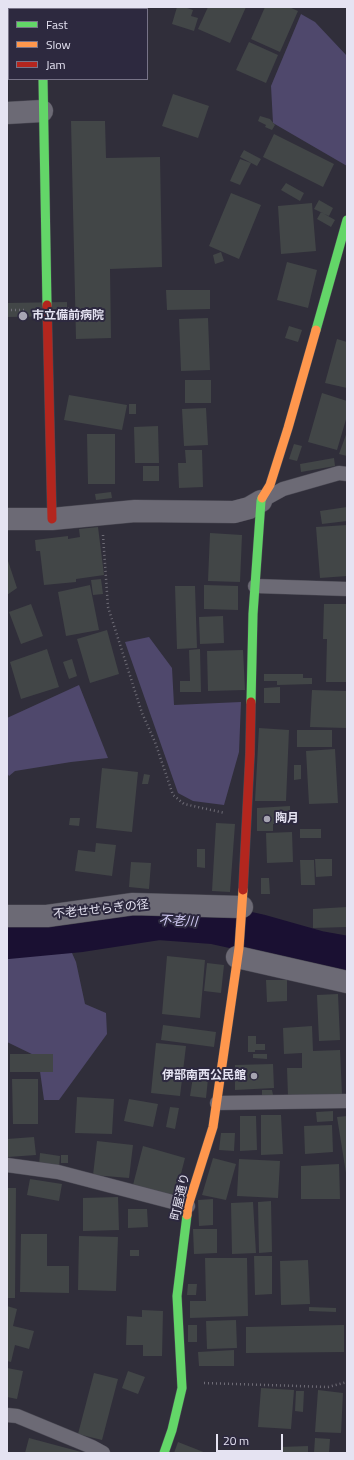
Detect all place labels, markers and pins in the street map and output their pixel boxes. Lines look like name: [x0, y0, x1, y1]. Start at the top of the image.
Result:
place label: 市立備前病院: [32, 309, 104, 323]
marker: 市立備前病院: [17, 310, 29, 322]
place label: 陶月: [275, 812, 299, 826]
marker: 陶月: [262, 814, 272, 824]
place label: 伊部南西公民館: [162, 1069, 246, 1083]
marker: 伊部南西公民館: [249, 1071, 259, 1081]

